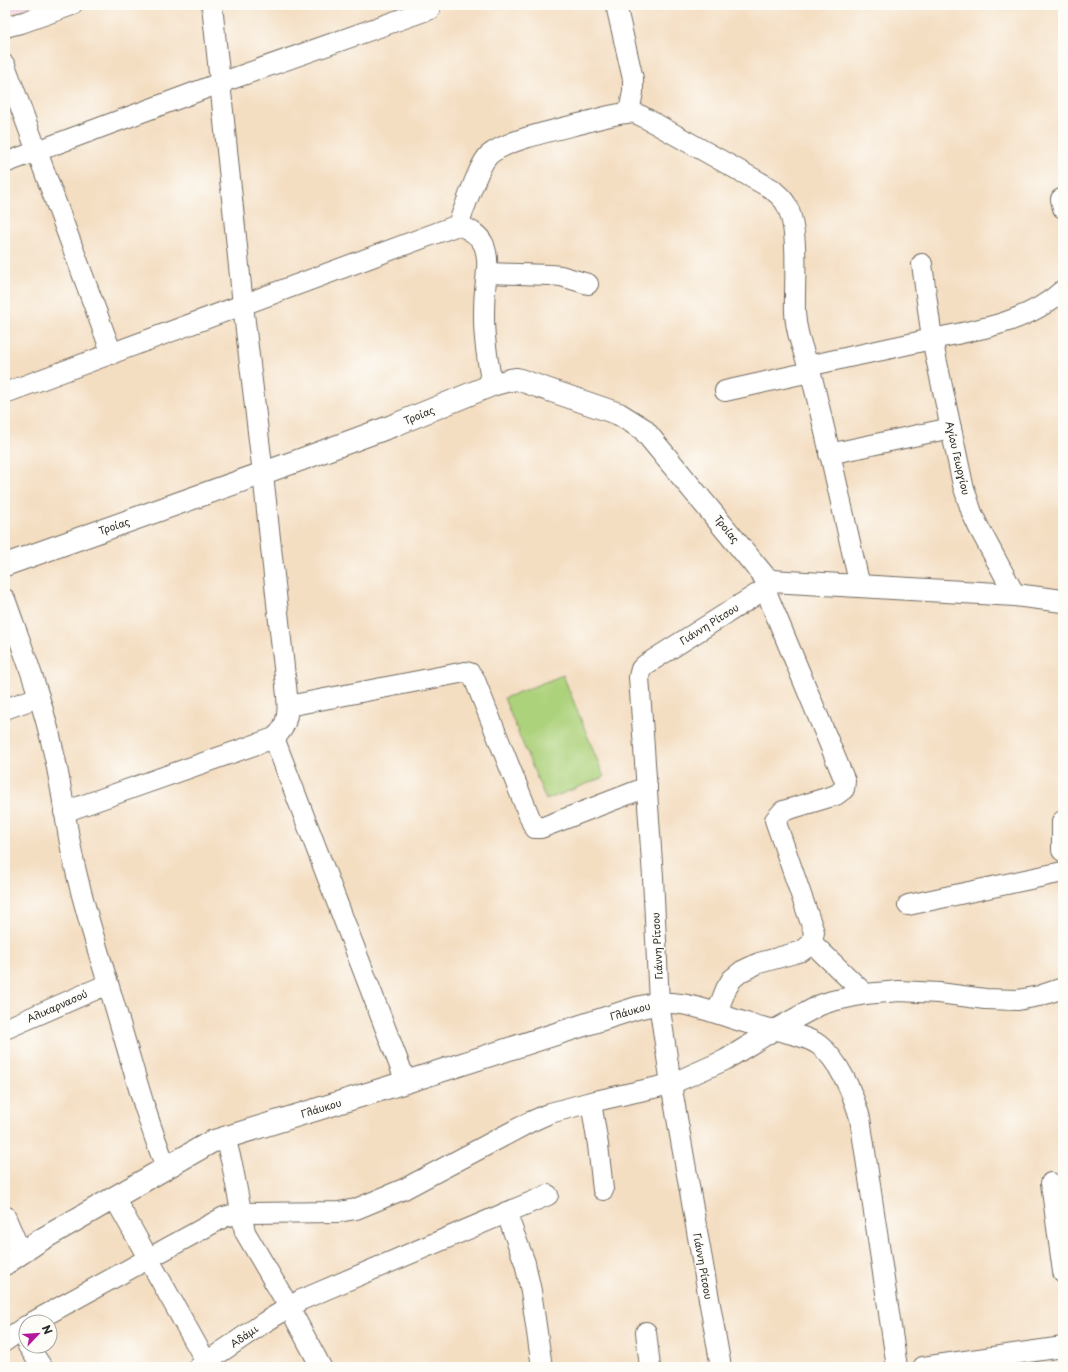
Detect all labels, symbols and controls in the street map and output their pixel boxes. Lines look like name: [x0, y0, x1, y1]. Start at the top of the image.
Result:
street label: Τροίας: [401, 402, 436, 427]
street label: Αγίου Γεωργίου: [943, 419, 974, 497]
street label: Τροίας: [711, 512, 743, 546]
street label: Τροίας: [96, 513, 131, 538]
street label: Γιάννη Ρίτσου: [676, 599, 741, 648]
street label: Γιάννη Ρίτσου: [647, 912, 666, 980]
street label: Αλικαρνασού: [24, 985, 90, 1026]
street label: Γλάυκου: [608, 998, 652, 1023]
street label: Γλάυκου: [299, 1094, 343, 1121]
street label: Γιάννη Ρίτσου: [690, 1232, 717, 1301]
north arrow: [18, 1314, 58, 1354]
street label: Αδάμι: [227, 1320, 261, 1351]
text: N: [38, 1322, 57, 1337]

